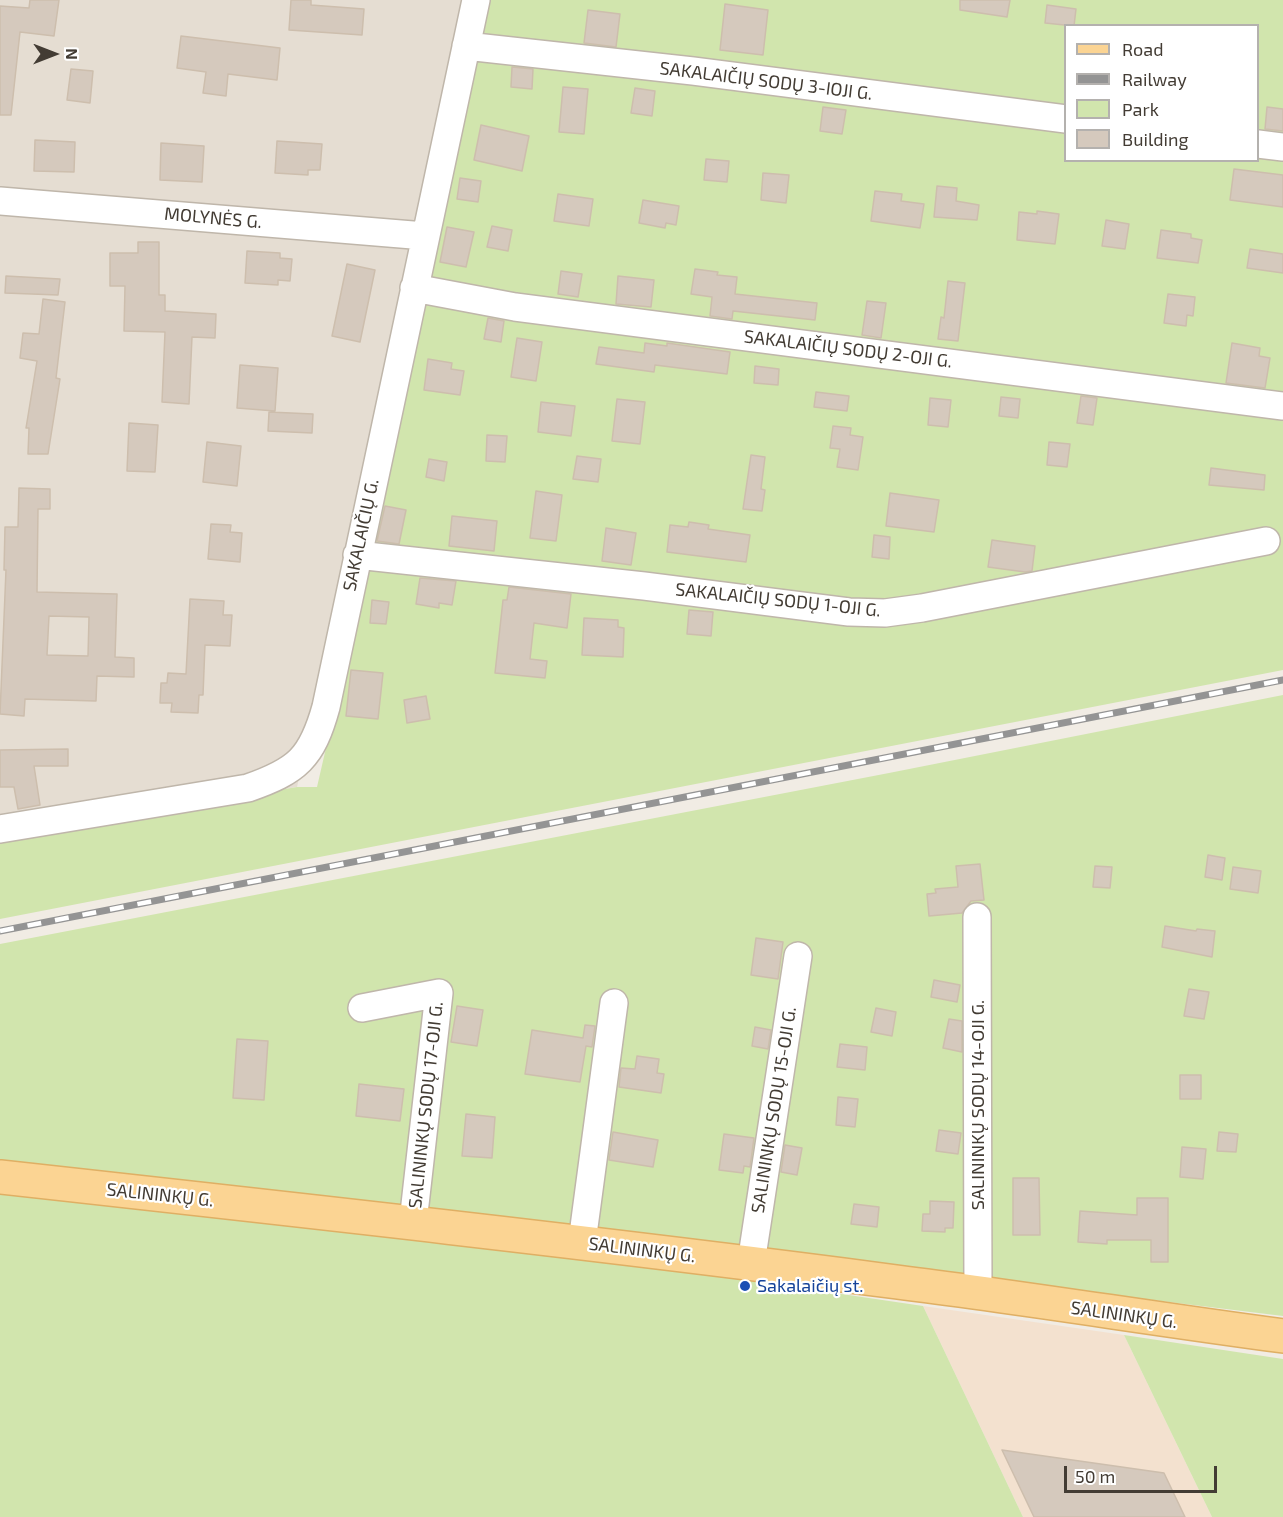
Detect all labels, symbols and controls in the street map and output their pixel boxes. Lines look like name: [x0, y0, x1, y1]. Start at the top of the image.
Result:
north arrow: [24, 24, 84, 84]
legend: [1064, 24, 1259, 162]
text: Road: [1122, 38, 1163, 60]
text: N: [63, 48, 82, 60]
street label: SAKALAIČIŲ SODŲ 3-IOJI G.: [658, 57, 874, 105]
text: Railway: [1122, 68, 1187, 90]
text: Park: [1122, 98, 1159, 120]
text: Building: [1122, 128, 1189, 150]
street label: MOLYNĖS G.: [163, 203, 263, 233]
street label: SAKALAIČIŲ SODŲ 2-OJI G.: [743, 326, 953, 372]
street label: SAKALAIČIŲ G.: [339, 477, 383, 593]
street label: SAKALAIČIŲ SODŲ 1-OJI G.: [674, 578, 882, 622]
street label: SALININKŲ SODŲ 17-OJI G.: [404, 1000, 448, 1210]
street label: SALININKŲ SODŲ 14-OJI G.: [967, 1000, 989, 1210]
street label: SALININKŲ SODŲ 15-OJI G.: [747, 1005, 801, 1215]
street label: SALININKŲ G.: [105, 1179, 215, 1211]
street label: SALININKŲ G.: [587, 1233, 697, 1267]
place label: Sakalaičių st.: [757, 1275, 863, 1297]
marker: Sakalaičių st.: [738, 1279, 752, 1293]
street label: SALININKŲ G.: [1069, 1297, 1179, 1333]
scale bar: [1067, 1454, 1220, 1492]
text: 50 m: [1075, 1465, 1115, 1487]

